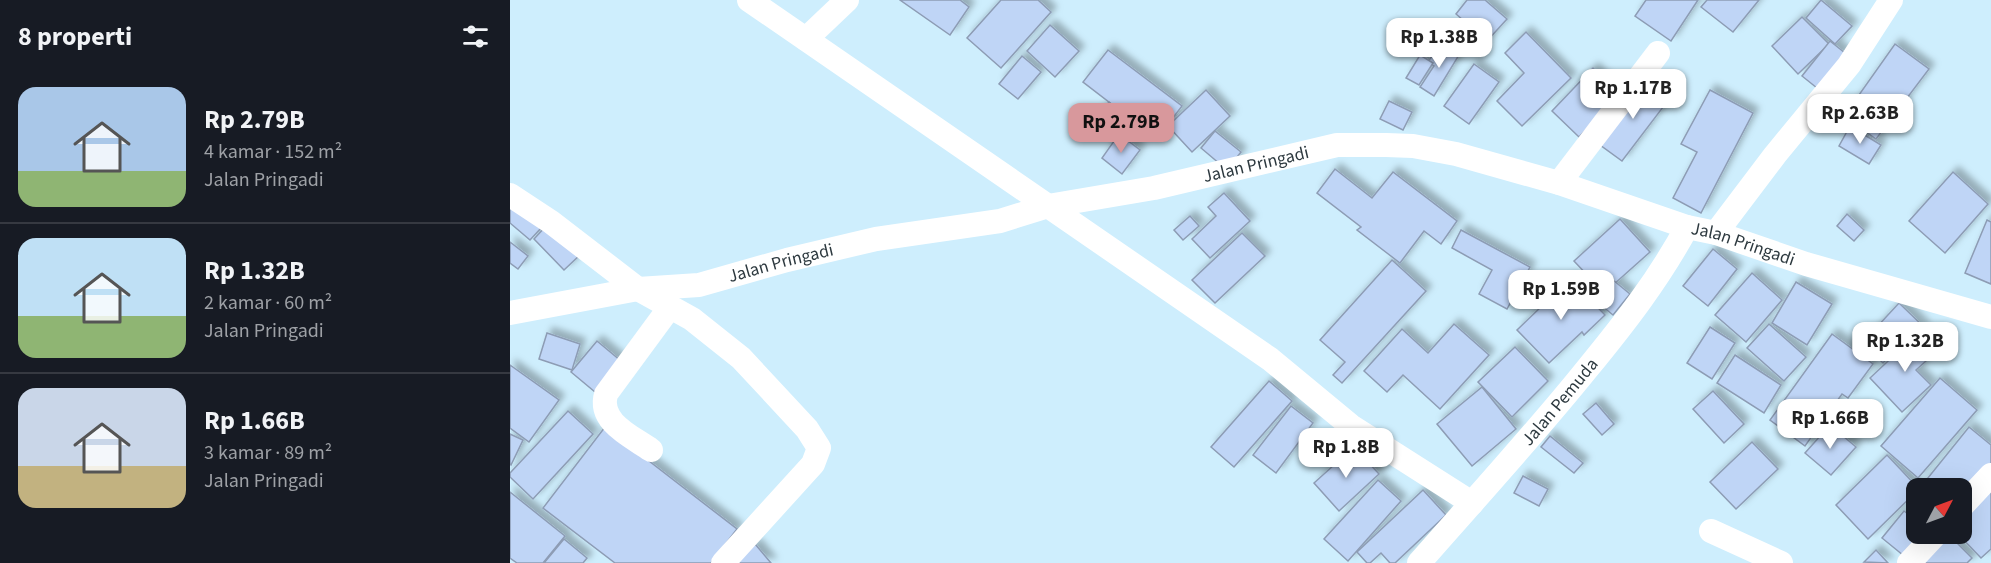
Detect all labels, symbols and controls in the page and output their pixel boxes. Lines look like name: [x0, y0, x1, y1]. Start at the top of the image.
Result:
text: 8 properti: [18, 18, 132, 55]
pin: Rp 1.38B: [1377, 18, 1501, 69]
icon: filters: [459, 20, 492, 53]
text: Rp 1.38B: [1400, 23, 1478, 51]
pin: Rp 1.17B: [1571, 69, 1695, 120]
text: Rp 1.17B: [1594, 74, 1672, 102]
pin: Rp 2.63B: [1798, 94, 1922, 145]
text: Rp 2.63B: [1821, 99, 1899, 127]
text: Rp 2.79B: [204, 101, 305, 138]
pin: Rp 2.79B: [1059, 103, 1183, 154]
text: Rp 2.79B: [1082, 108, 1160, 136]
icon: home: [66, 111, 138, 183]
text: 4 kamar · 152 m²: [204, 138, 342, 166]
street label: Jalan Pringadi: [1200, 140, 1311, 189]
text: Jalan Pringadi: [204, 166, 324, 194]
street label: Jalan Pringadi: [1689, 216, 1798, 272]
street label: Jalan Pringadi: [725, 237, 836, 289]
text: Rp 1.32B: [204, 252, 305, 289]
icon: home: [66, 262, 138, 334]
pin: Rp 1.59B: [1499, 270, 1623, 321]
text: Rp 1.59B: [1522, 275, 1600, 303]
text: 2 kamar · 60 m²: [204, 289, 332, 317]
text: Jalan Pringadi: [204, 317, 324, 345]
pin: Rp 1.32B: [1843, 322, 1967, 373]
text: Rp 1.32B: [1866, 327, 1944, 355]
street label: Jalan Pemuda: [1516, 353, 1604, 451]
pin: Rp 1.66B: [1768, 399, 1892, 450]
text: Rp 1.66B: [204, 402, 305, 439]
text: Rp 1.66B: [1791, 404, 1869, 432]
icon: home: [66, 412, 138, 484]
pin: Rp 1.8B: [1291, 428, 1401, 479]
text: Rp 1.8B: [1313, 433, 1379, 461]
text: 3 kamar · 89 m²: [204, 439, 332, 467]
text: Jalan Pringadi: [204, 467, 324, 495]
north arrow: [1906, 478, 1972, 544]
map controls: [1906, 478, 1972, 544]

